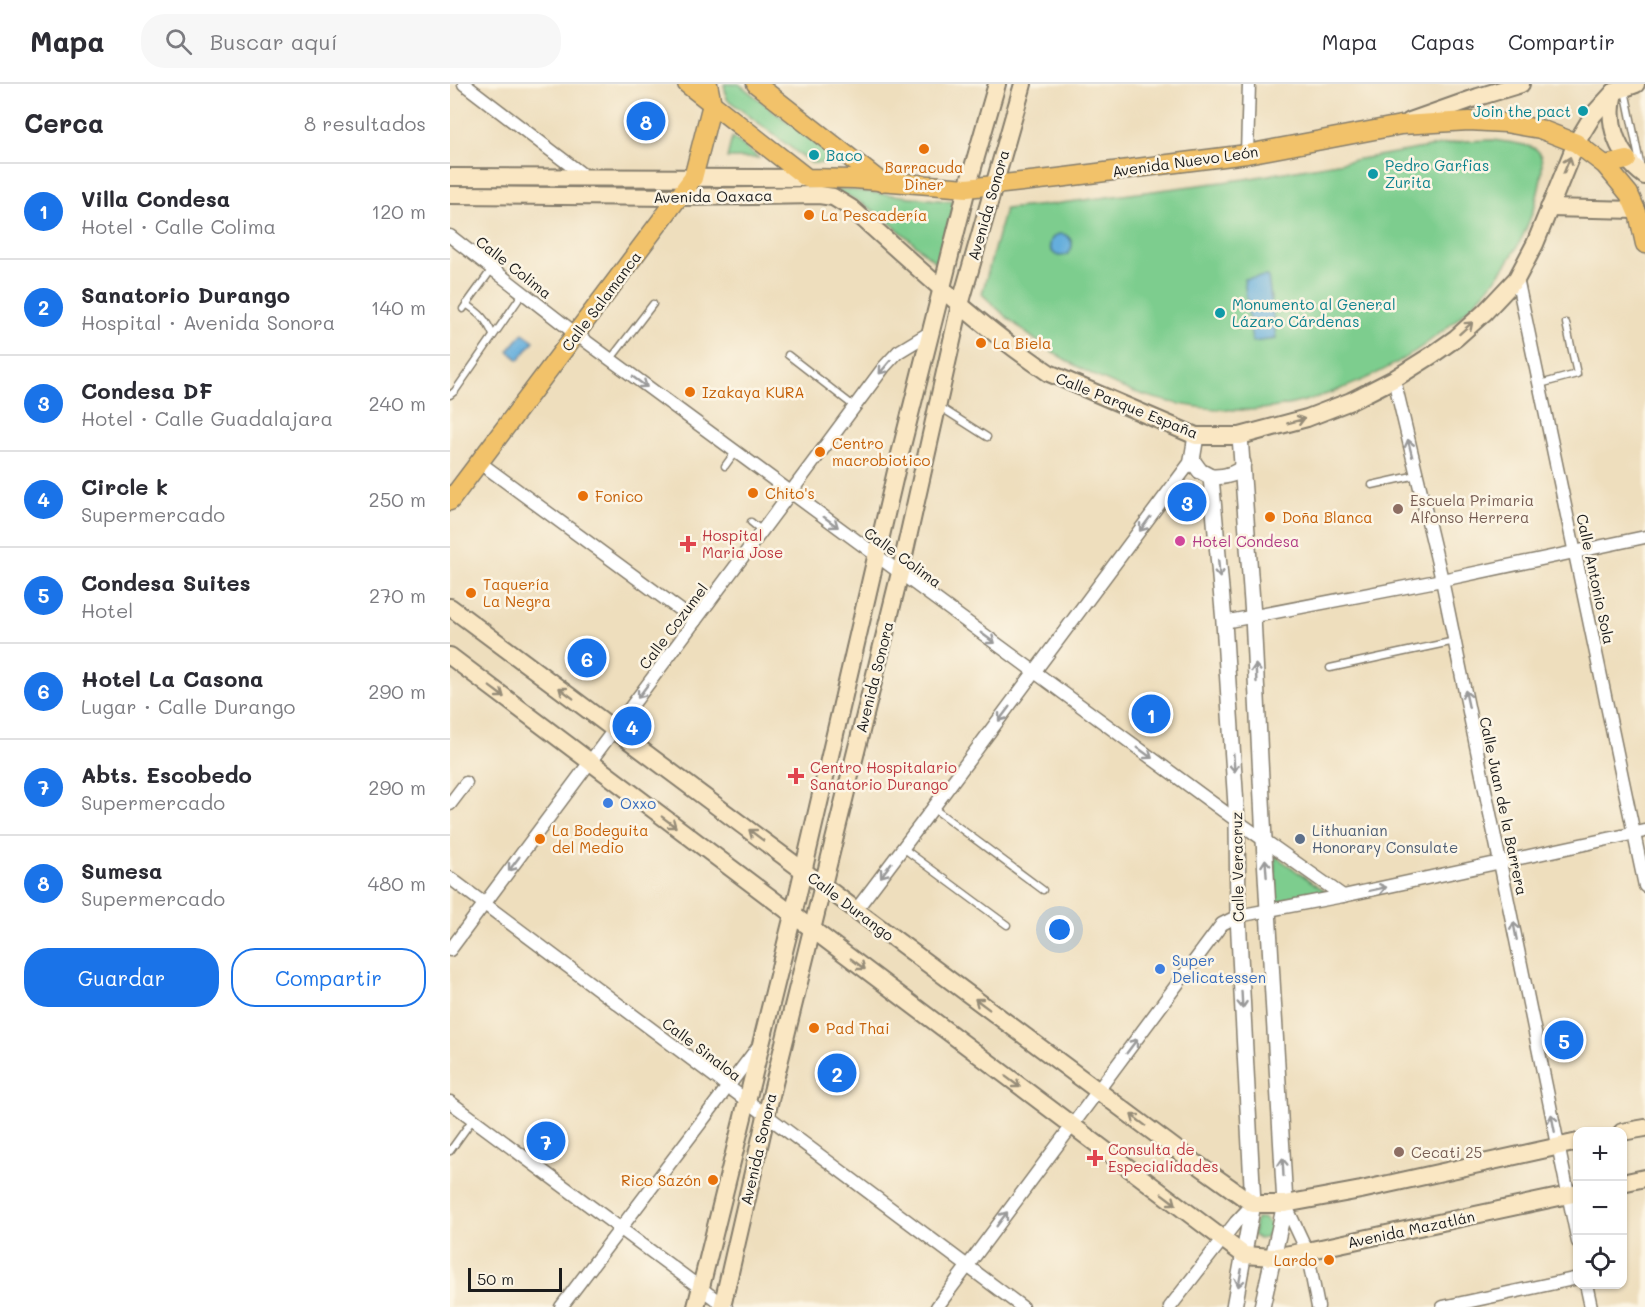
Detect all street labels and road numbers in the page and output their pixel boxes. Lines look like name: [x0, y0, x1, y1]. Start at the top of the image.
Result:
street label: Avenida Nuevo León: [1111, 141, 1259, 181]
street label: Avenida Sonora: [963, 147, 1013, 263]
street label: Avenida Oaxaca: [653, 185, 773, 207]
street label: Calle Colima: [472, 231, 556, 303]
street label: Calle Salamanca: [557, 247, 645, 355]
street label: Calle Parque España: [1053, 367, 1201, 443]
street label: Calle Antonio Sola: [1572, 512, 1620, 646]
street label: Calle Colima: [860, 522, 946, 592]
street label: Calle Cozumel: [634, 579, 712, 673]
street label: Avenida Sonora: [850, 619, 898, 735]
street label: Calle Juan de la Barrera: [1475, 715, 1533, 897]
street label: Calle Veracruz: [1226, 812, 1248, 922]
street label: Calle Durango: [804, 867, 898, 945]
street label: Calle Sinaloa: [658, 1013, 746, 1085]
street label: Avenida Sonora: [735, 1091, 781, 1207]
street label: Avenida Mazatlán: [1346, 1206, 1476, 1252]

